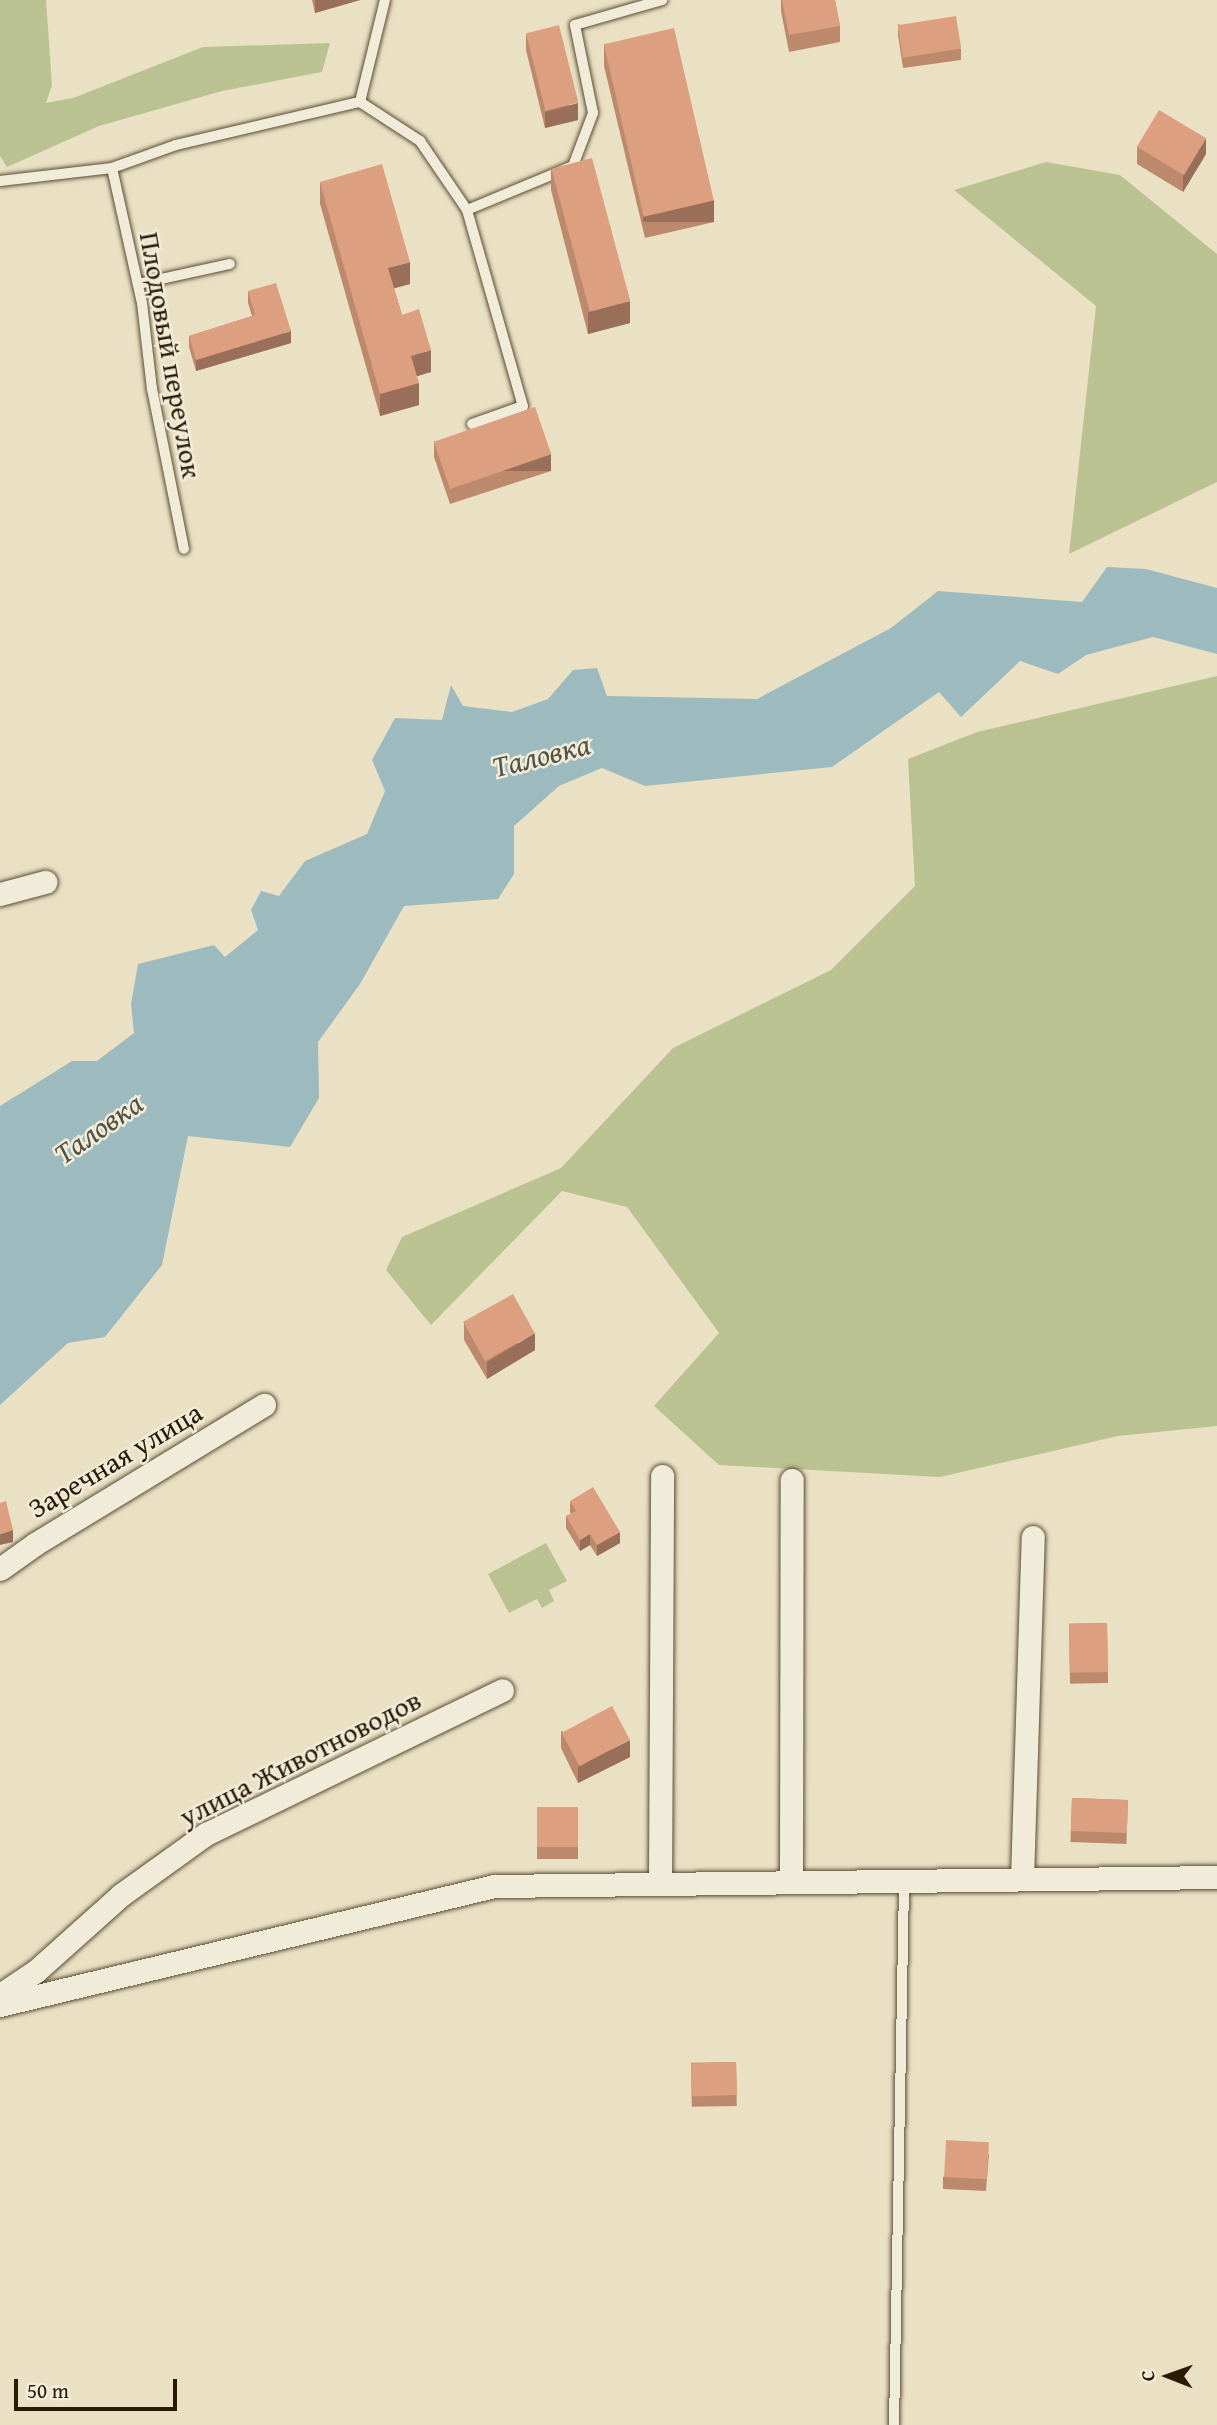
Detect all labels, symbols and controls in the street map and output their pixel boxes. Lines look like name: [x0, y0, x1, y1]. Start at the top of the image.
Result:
street label: Плодовый переулок: [133, 229, 209, 481]
water label: Таловка: [488, 725, 594, 785]
water label: Таловка: [47, 1085, 149, 1171]
street label: Заречная улица: [22, 1395, 208, 1525]
street label: улица Животноводов: [174, 1683, 426, 1833]
north arrow: [1133, 2341, 1203, 2411]
scale bar: [18, 2366, 180, 2410]
text: С: [1133, 2370, 1161, 2381]
text: 50 m: [27, 2375, 69, 2406]

